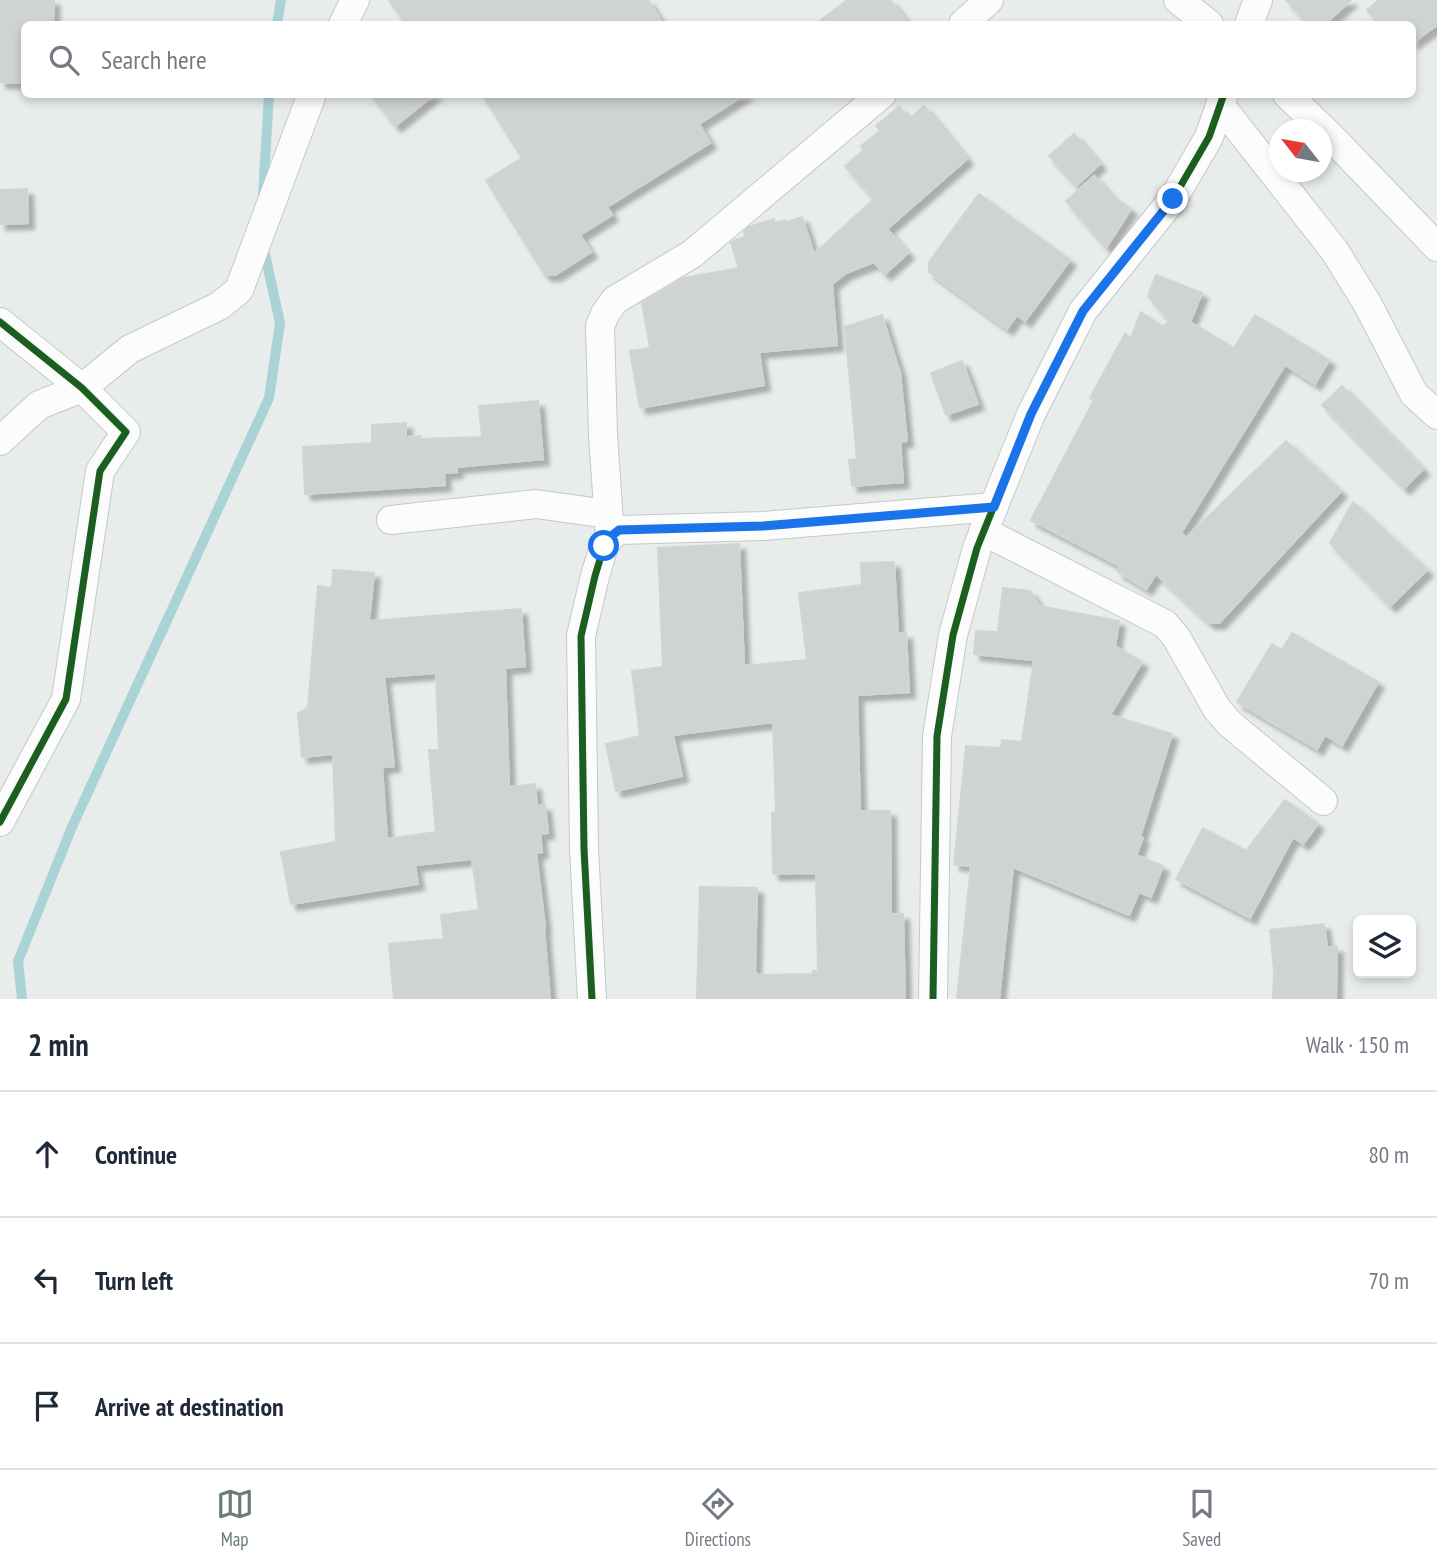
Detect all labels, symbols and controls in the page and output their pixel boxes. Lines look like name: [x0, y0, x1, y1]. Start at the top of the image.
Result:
search box: [21, 21, 1416, 98]
icon: search: [45, 41, 83, 79]
text: Search here: [101, 43, 207, 76]
north arrow: [1269, 119, 1332, 182]
route end: [1157, 183, 1188, 214]
route start: [588, 530, 619, 561]
map controls: [1353, 915, 1416, 978]
button: layers: [1353, 915, 1416, 978]
text: 2 min: [28, 1025, 89, 1064]
text: Walk · 150 m: [1306, 1030, 1409, 1059]
icon: ahead: [28, 1135, 66, 1173]
text: Continue: [95, 1138, 177, 1171]
text: 80 m: [1368, 1140, 1409, 1169]
icon: left: [28, 1261, 66, 1299]
text: Turn left: [95, 1264, 173, 1297]
text: 70 m: [1368, 1266, 1409, 1295]
icon: arrive: [28, 1387, 66, 1425]
text: Arrive at destination: [95, 1390, 284, 1423]
tab: Map: [216, 1485, 254, 1551]
tab: Directions: [685, 1485, 751, 1551]
tab: Saved: [1182, 1485, 1221, 1551]

